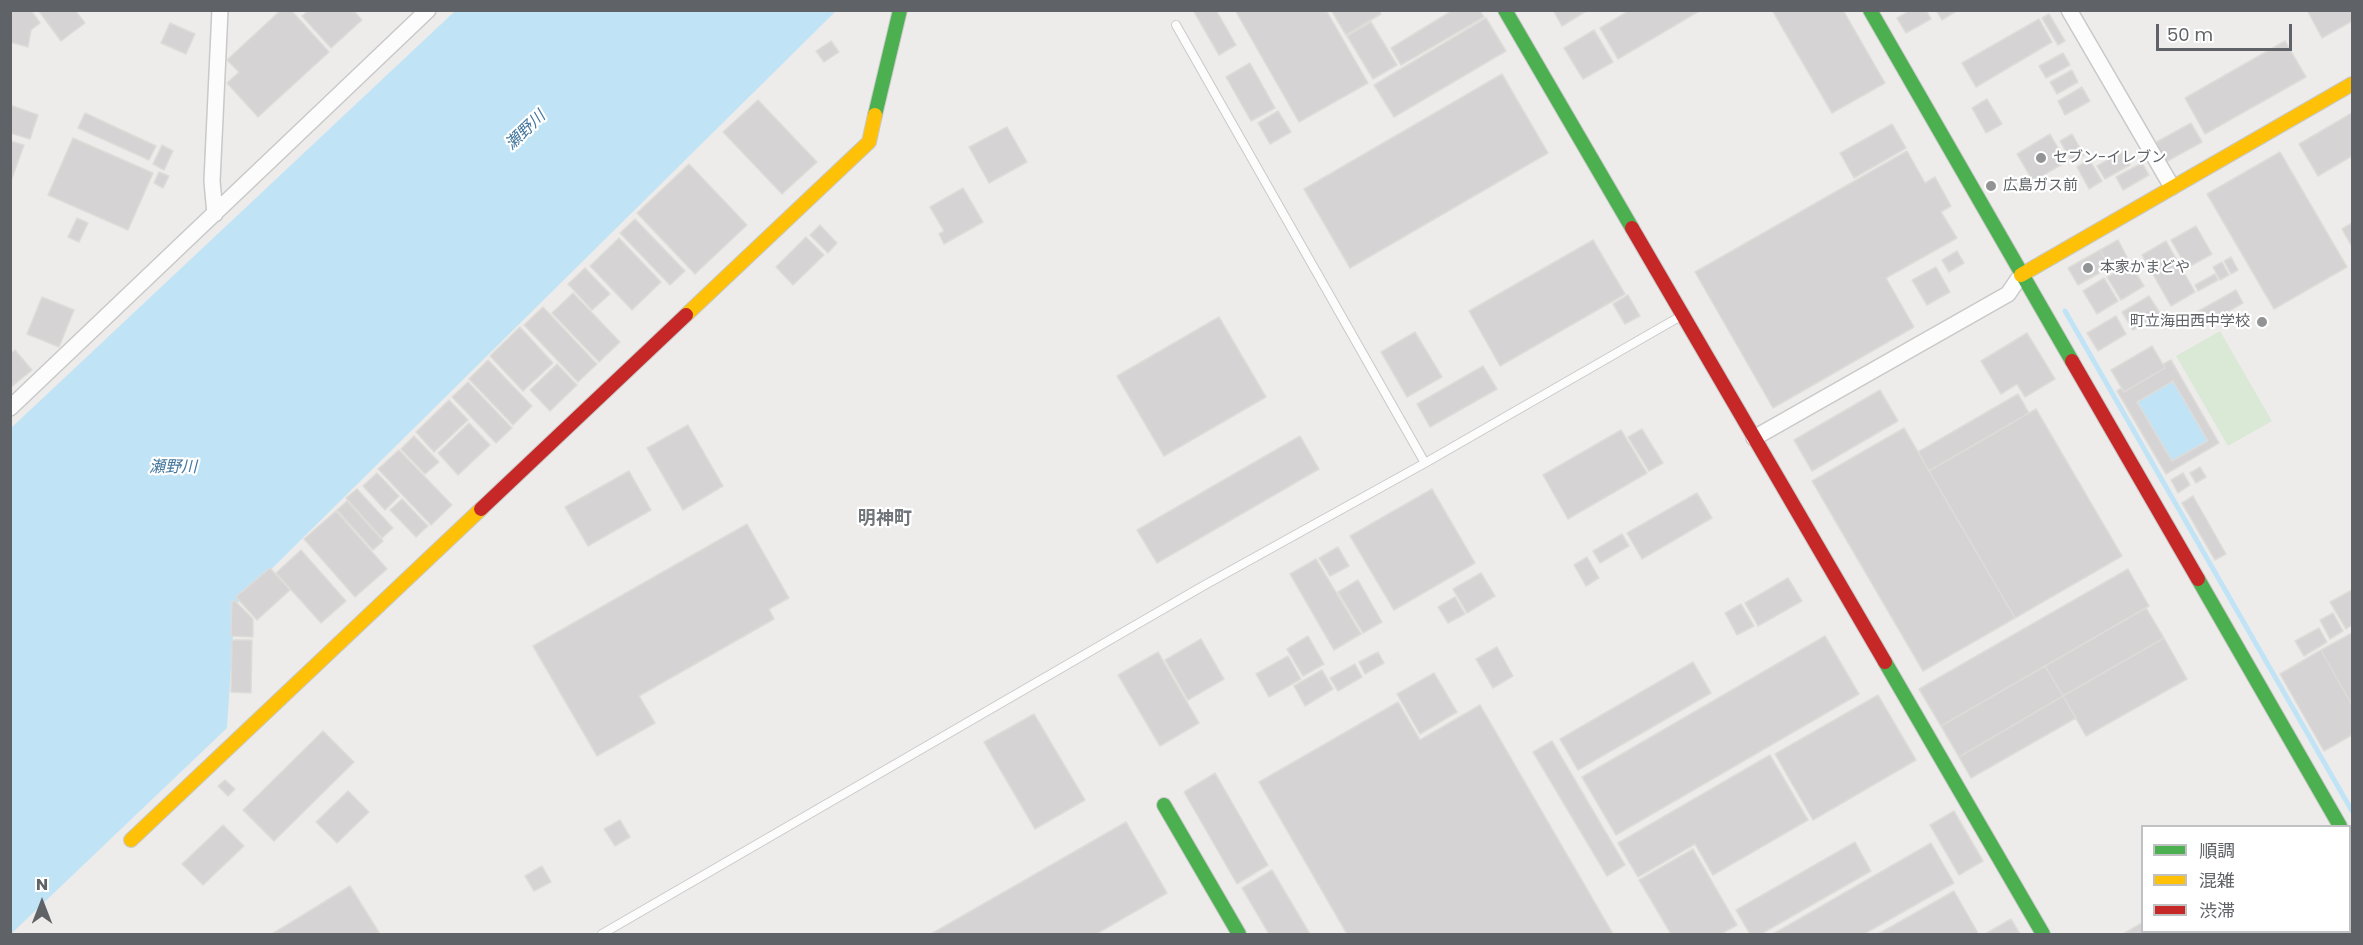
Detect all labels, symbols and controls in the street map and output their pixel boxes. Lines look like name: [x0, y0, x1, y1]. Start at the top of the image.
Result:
scale bar: [2159, 12, 2296, 50]
text: 50 m: [2167, 22, 2213, 47]
water label: 瀬野川: [502, 107, 550, 155]
place label: セブン-イレブン: [2053, 149, 2166, 167]
marker: セブン-イレブン: [2034, 151, 2048, 165]
place label: 広島ガス前: [2003, 177, 2078, 195]
marker: 広島ガス前: [1984, 179, 1998, 193]
place label: 本家かまどや: [2100, 259, 2190, 277]
marker: 本家かまどや: [2081, 261, 2095, 275]
place label: 町立海田西中学校: [2130, 313, 2250, 331]
marker: 町立海田西中学校: [2255, 315, 2269, 329]
water label: 瀬野川: [149, 458, 197, 478]
district label: 明神町: [858, 508, 912, 530]
legend: [2141, 825, 2351, 933]
text: 順調: [2199, 838, 2235, 863]
text: 混雑: [2199, 868, 2235, 893]
north arrow: [12, 873, 72, 933]
text: N: [36, 873, 48, 896]
text: 渋滞: [2199, 898, 2235, 923]

